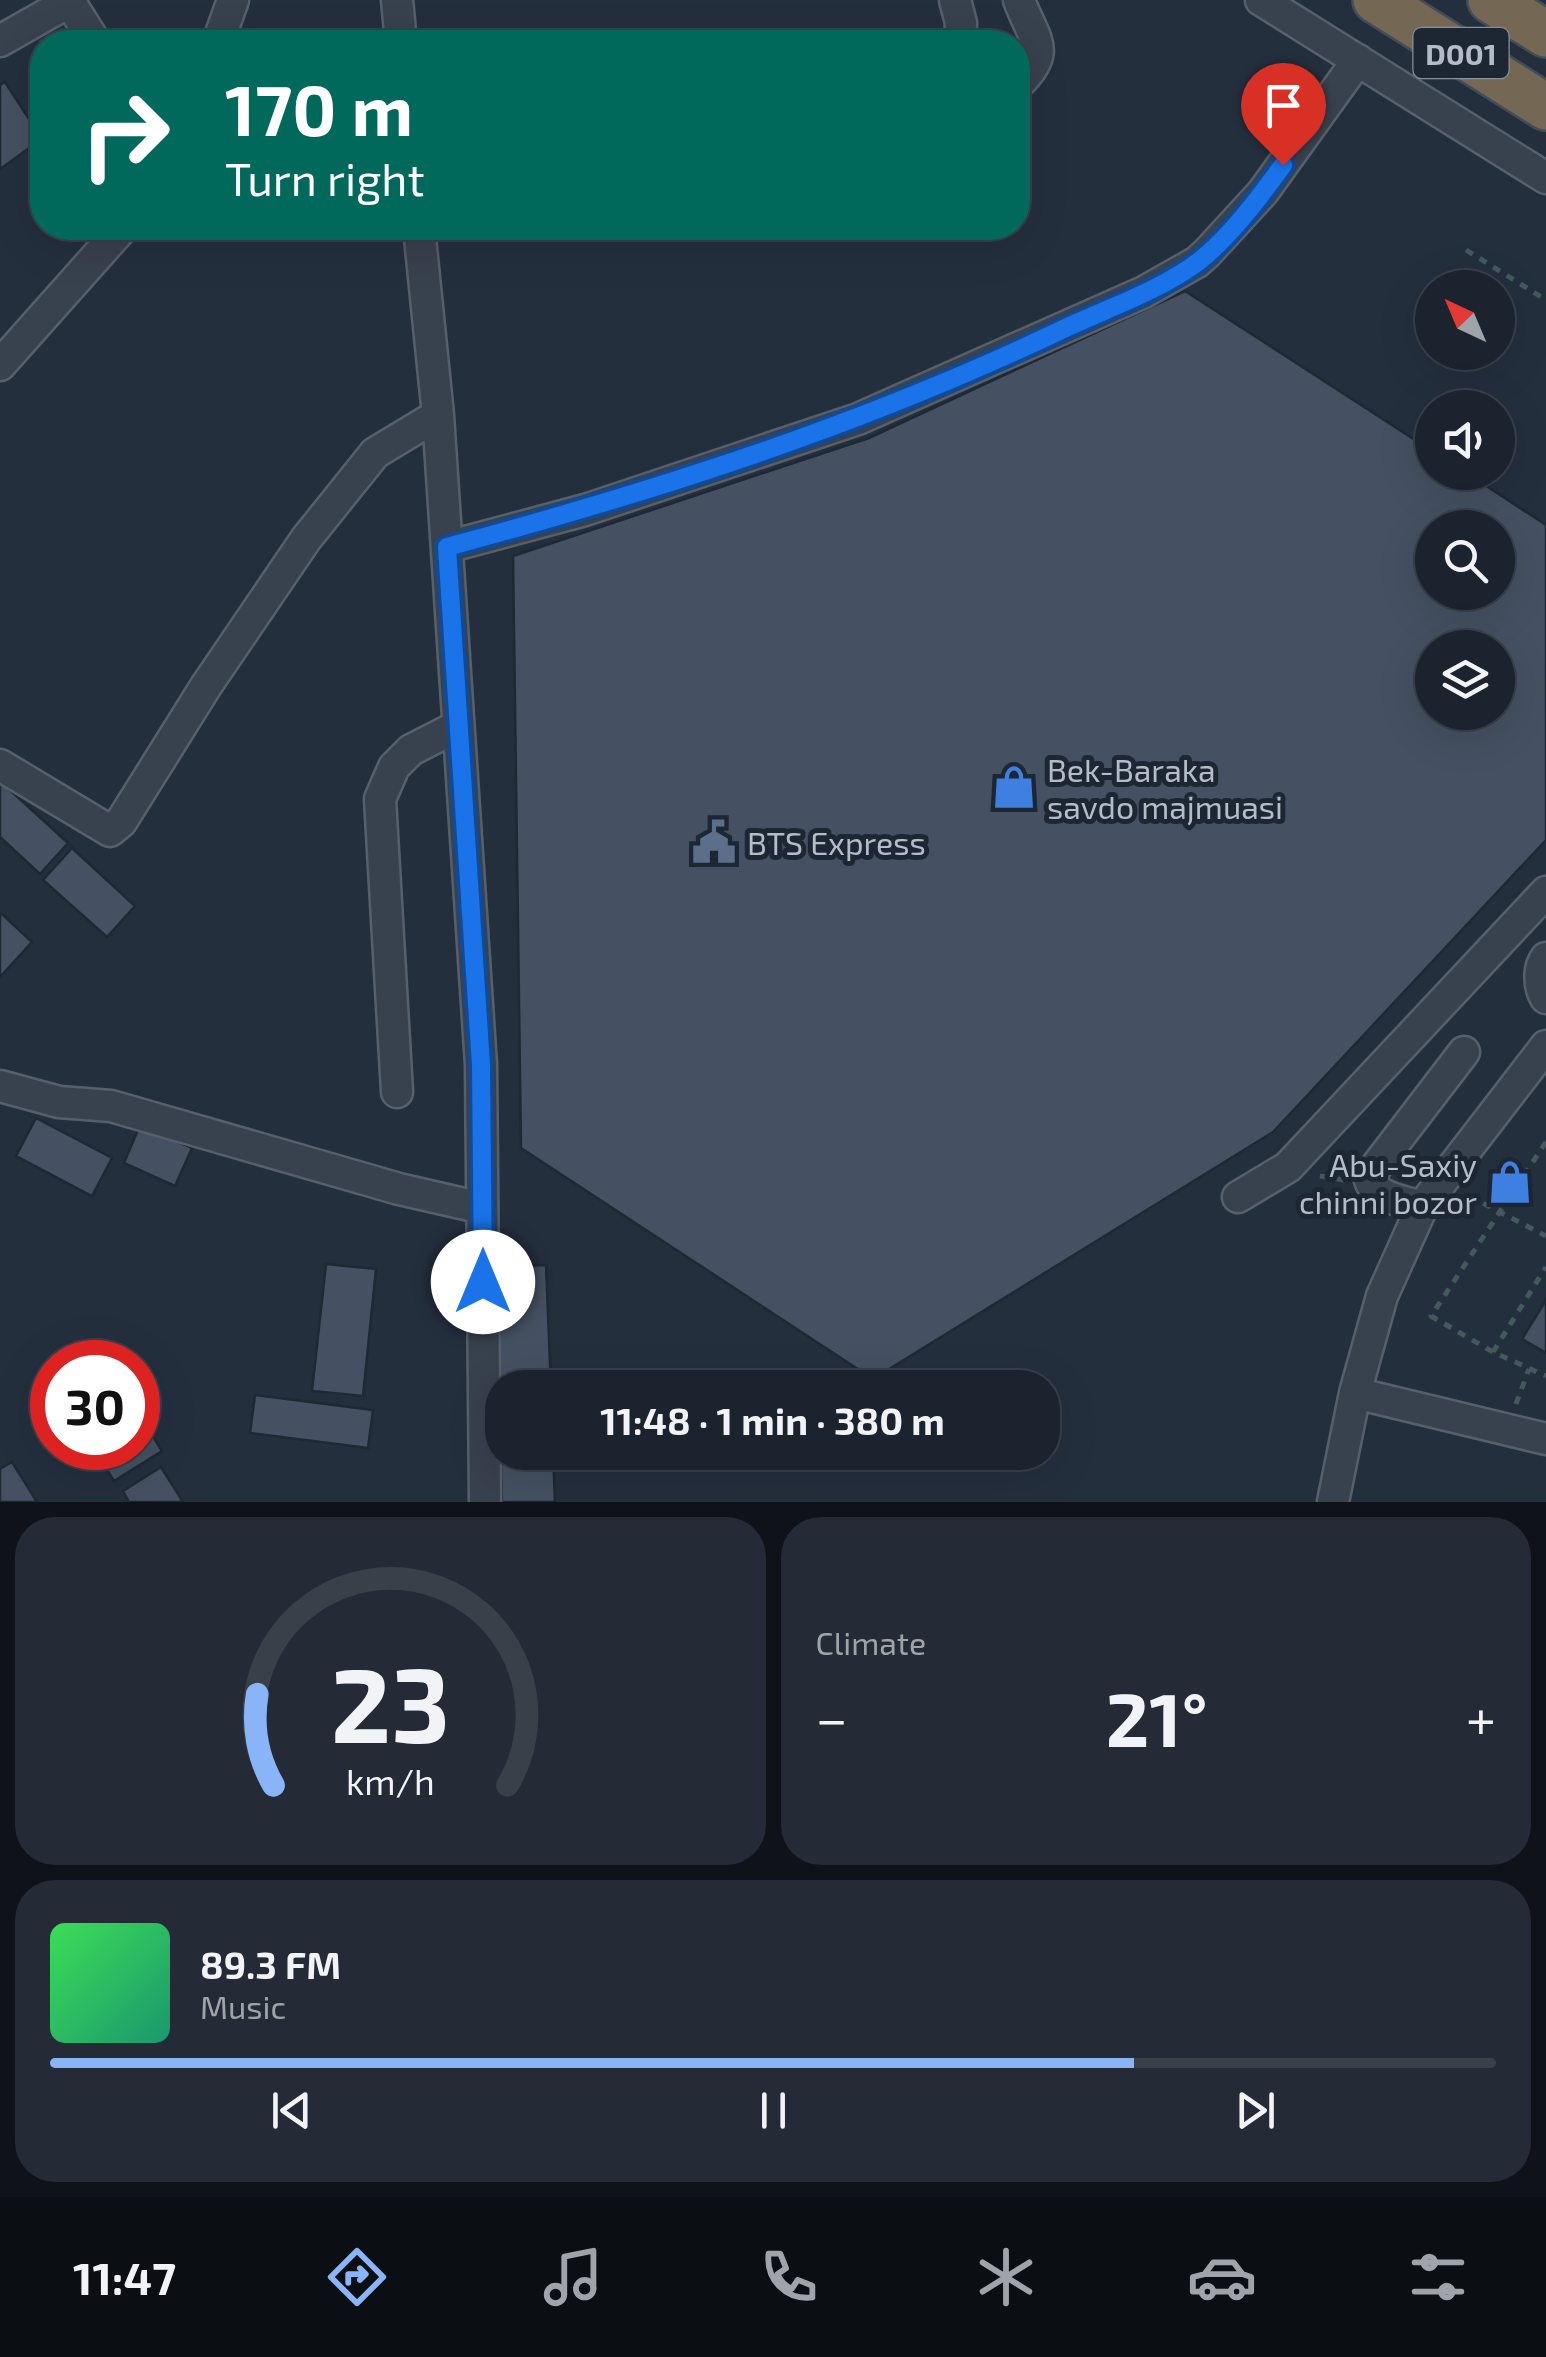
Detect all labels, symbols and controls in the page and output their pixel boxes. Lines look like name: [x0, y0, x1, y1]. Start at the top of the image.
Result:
road number: D001: [1414, 28, 1508, 78]
pin: [1241, 63, 1326, 166]
text: 170 m: [225, 66, 413, 150]
icon: right: [60, 70, 190, 200]
icon: arrive: [1256, 78, 1311, 133]
text: Turn right: [225, 151, 425, 205]
north arrow: [1415, 270, 1515, 370]
map controls: [1415, 270, 1515, 730]
button: sound: [1415, 390, 1515, 490]
button: search: [1415, 510, 1515, 610]
button: layers: [1415, 630, 1515, 730]
place label: Bek-Baraka savdo majmuasi: [1047, 750, 1283, 826]
shop icon: Bek-Baraka savdo majmuasi: [990, 763, 1038, 811]
public building icon: BTS Express: [690, 818, 738, 866]
place label: BTS Express: [747, 823, 926, 861]
place label: Abu-Saxiy chinni bozor: [1299, 1145, 1477, 1220]
shop icon: Abu-Saxiy chinni bozor: [1486, 1158, 1534, 1206]
position arrow: [431, 1230, 535, 1334]
speed limit sign: 30: [30, 1340, 160, 1470]
text: 11:48 · 1 min · 380 m: [600, 1397, 945, 1443]
text: Climate: [816, 1623, 926, 1661]
text: 23: [331, 1639, 450, 1764]
text: 21°: [1106, 1672, 1208, 1762]
text: −: [816, 1684, 848, 1750]
text: +: [1466, 1684, 1496, 1750]
text: km/h: [346, 1759, 435, 1802]
text: 89.3 FM: [200, 1941, 341, 1987]
text: Music: [200, 1987, 286, 2025]
icon: previous: [264, 2083, 319, 2138]
icon: pause: [746, 2083, 801, 2138]
icon: next: [1228, 2083, 1283, 2138]
icon: directions: [322, 2242, 392, 2312]
icon: music: [538, 2242, 608, 2312]
icon: phone: [754, 2242, 824, 2312]
icon: climate: [971, 2242, 1041, 2312]
icon: car: [1187, 2242, 1257, 2312]
icon: filters: [1403, 2242, 1473, 2312]
text: 11:47: [73, 2250, 176, 2304]

